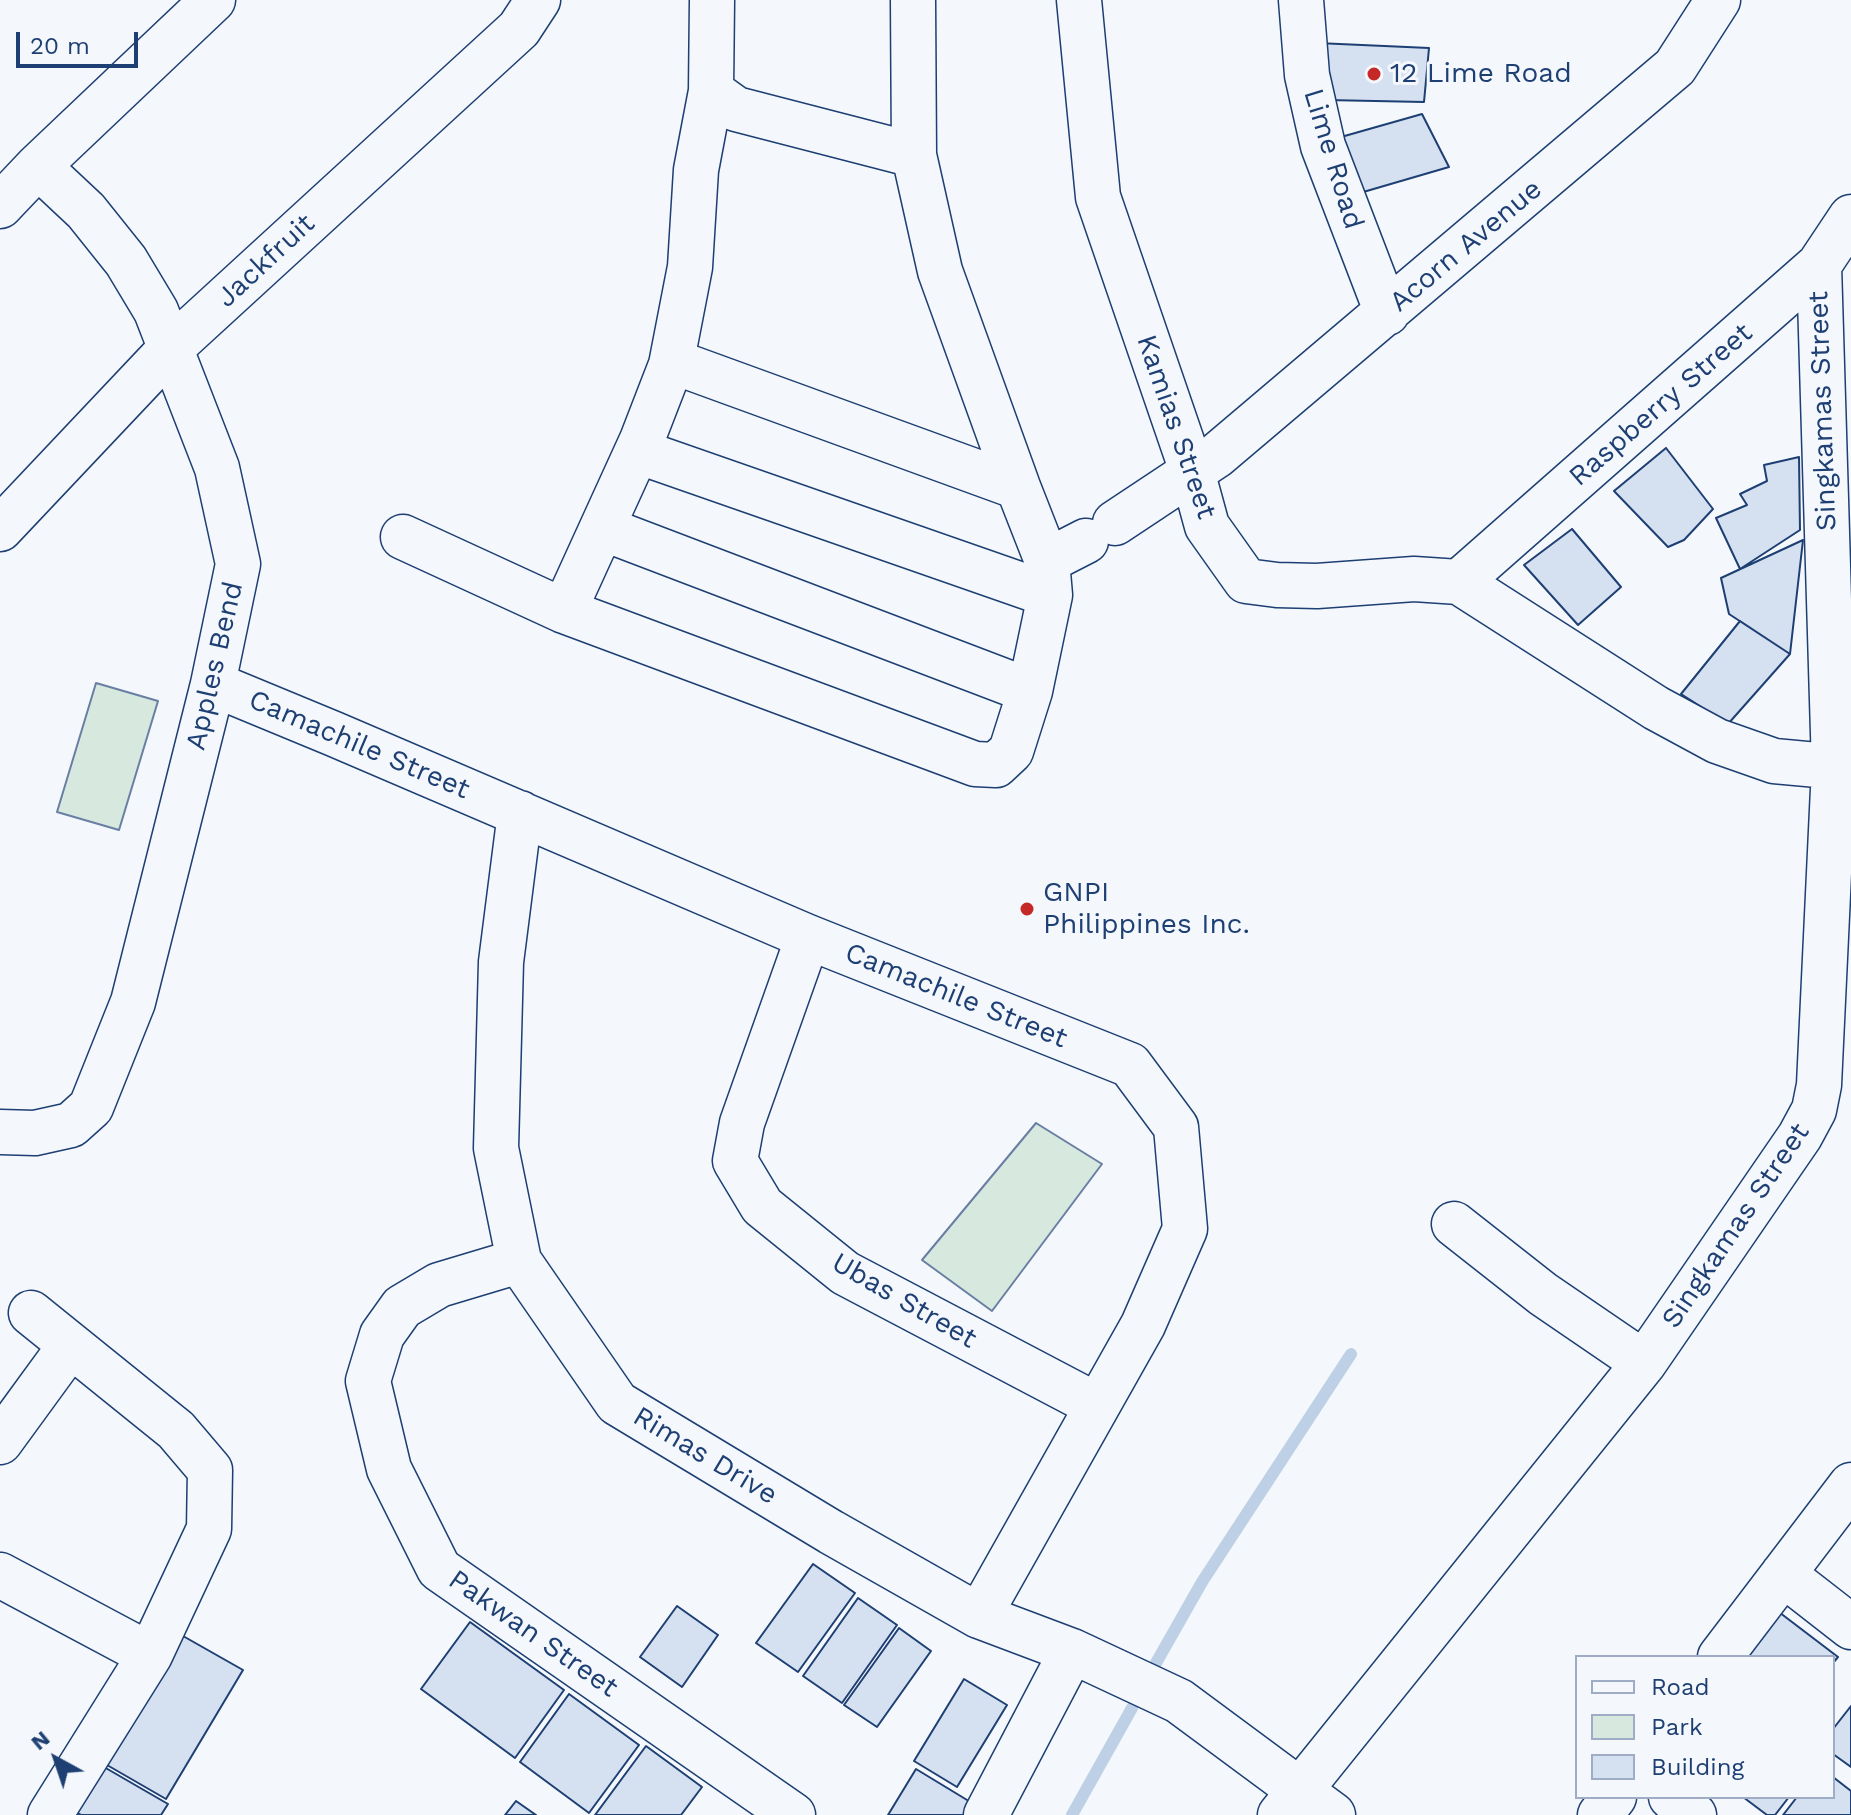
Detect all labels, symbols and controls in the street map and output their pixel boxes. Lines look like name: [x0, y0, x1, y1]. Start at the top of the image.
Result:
scale bar: [20, 16, 142, 66]
text: 20 m: [30, 32, 90, 60]
place label: 12 Lime Road: [1390, 57, 1572, 91]
marker: 12 Lime Road: [1365, 65, 1383, 83]
street label: Lime Road: [1296, 85, 1370, 233]
street label: Acorn Avenue: [1383, 173, 1549, 319]
street label: Jackfruit: [210, 207, 322, 315]
street label: Singkamas Street: [1802, 290, 1844, 532]
street label: Raspberry Street: [1563, 316, 1759, 494]
street label: Kamias Street: [1129, 331, 1223, 523]
street label: Apples Bend: [179, 578, 251, 754]
street label: Camachile Street: [244, 683, 474, 807]
place label: GNPI Philippines Inc.: [1043, 876, 1250, 942]
marker: GNPI Philippines Inc.: [1018, 900, 1036, 918]
street label: Camachile Street: [840, 936, 1072, 1056]
street label: Singkamas Street: [1655, 1117, 1817, 1335]
street label: Ubas Street: [826, 1246, 982, 1356]
street label: Rimas Drive: [627, 1400, 783, 1512]
street label: Pakwan Street: [442, 1563, 624, 1705]
legend: [1575, 1655, 1835, 1799]
text: Road: [1651, 1673, 1710, 1701]
text: Park: [1651, 1713, 1703, 1741]
north arrow: [16, 1719, 96, 1799]
text: N: [26, 1725, 55, 1755]
text: Building: [1651, 1753, 1744, 1781]

